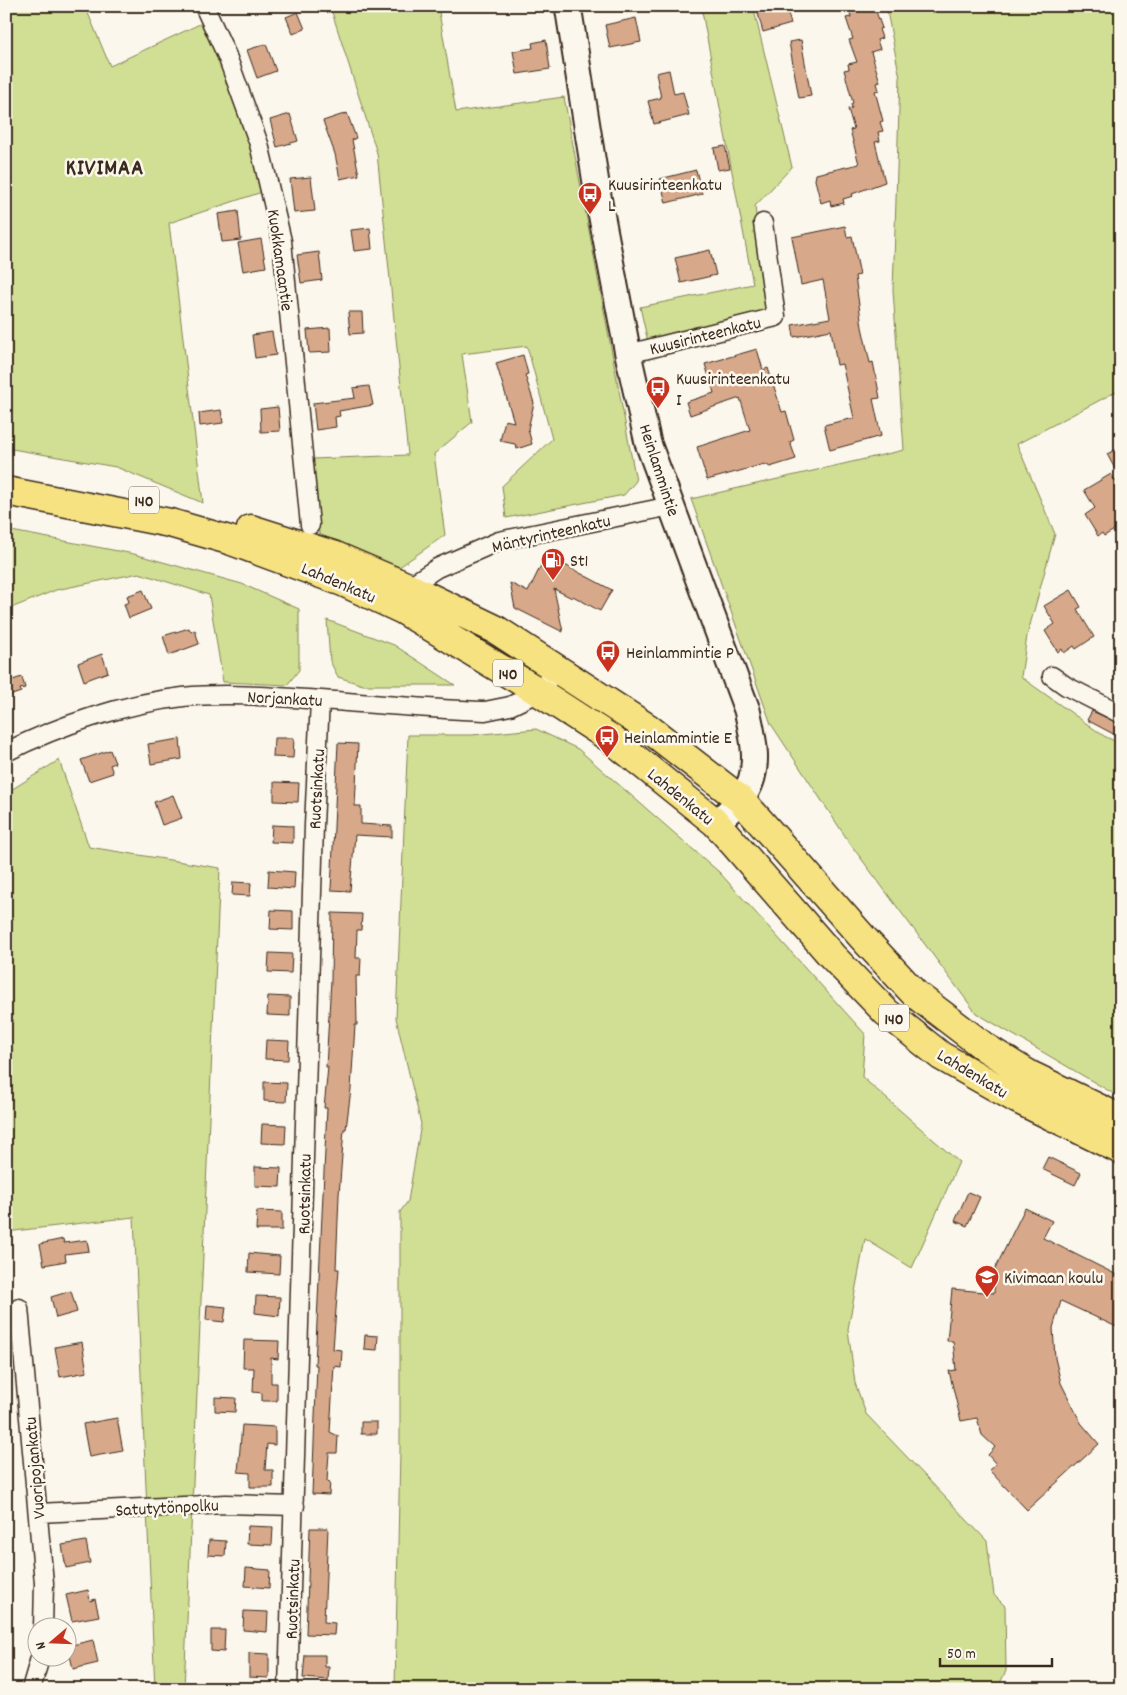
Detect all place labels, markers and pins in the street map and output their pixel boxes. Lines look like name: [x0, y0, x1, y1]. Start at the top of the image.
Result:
place label: Kuusirinteenkatu L: [608, 174, 722, 220]
bus stop icon: Kuusirinteenkatu L: [577, 181, 603, 215]
place label: Kuusirinteenkatu I: [676, 368, 790, 414]
bus stop icon: Kuusirinteenkatu I: [645, 375, 671, 409]
fuel station icon: St1: [540, 547, 566, 581]
place label: St1: [570, 550, 589, 575]
bus stop icon: Heinlammintie P: [595, 639, 621, 673]
place label: Heinlammintie P: [626, 642, 734, 667]
bus stop icon: Heinlammintie E: [594, 724, 620, 758]
place label: Heinlammintie E: [624, 727, 732, 752]
school or university icon: Kivimaan koulu: [974, 1264, 1000, 1298]
place label: Kivimaan koulu: [1004, 1267, 1103, 1292]

